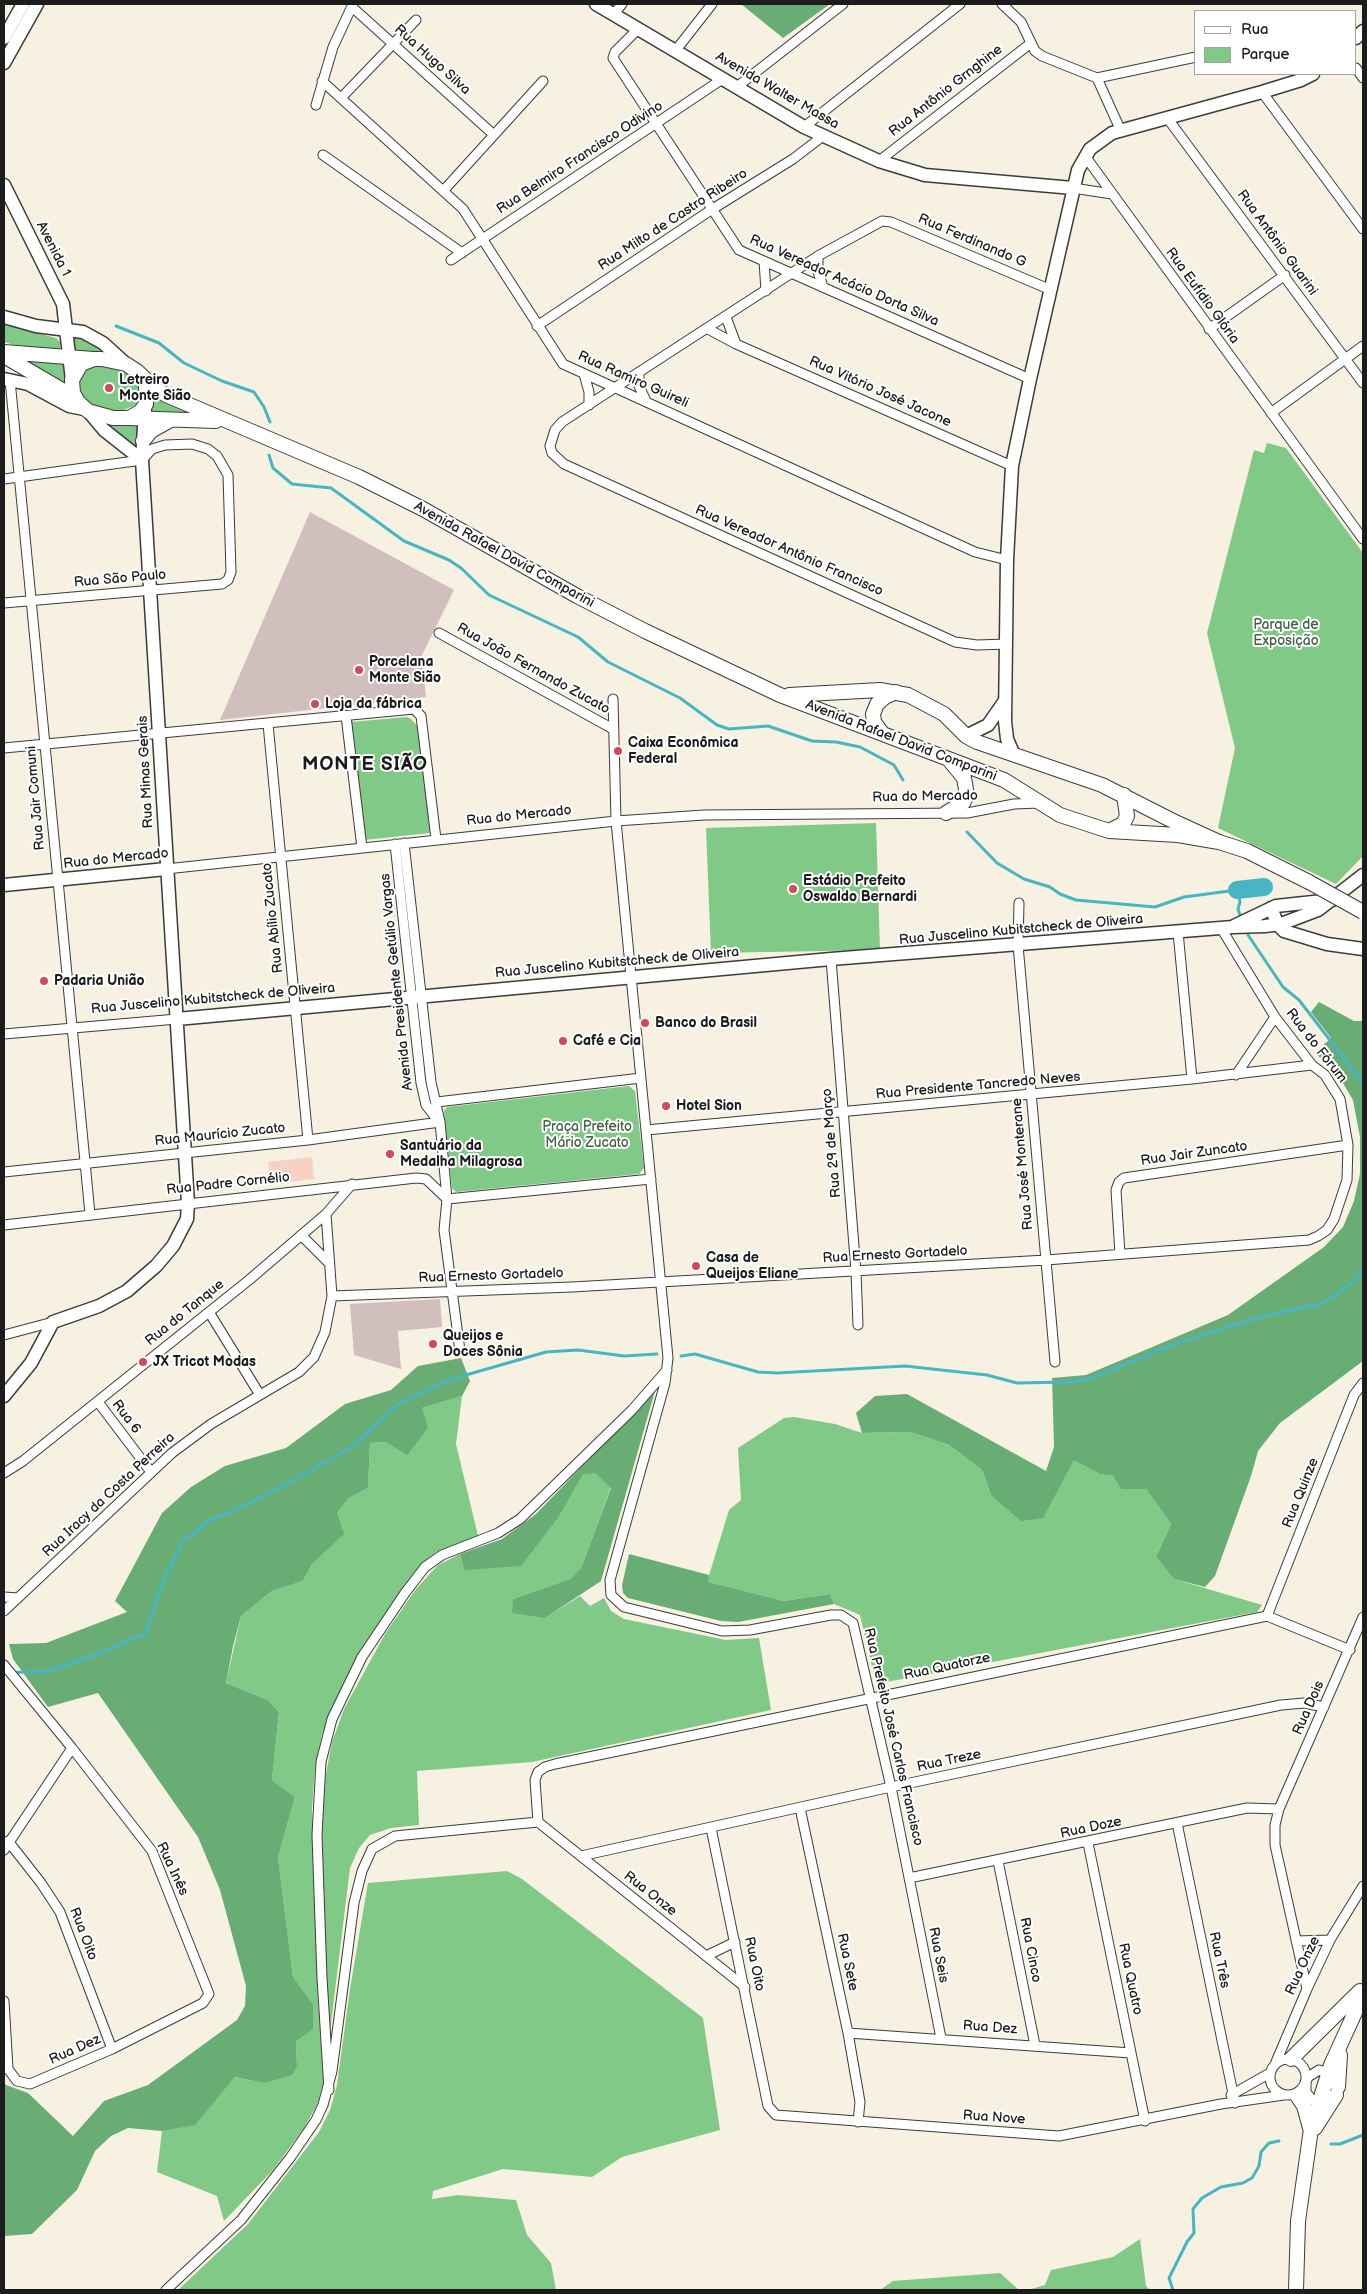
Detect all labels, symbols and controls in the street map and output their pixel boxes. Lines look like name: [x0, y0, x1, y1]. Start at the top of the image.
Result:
legend: [1194, 10, 1357, 75]
text: Rua: [1241, 20, 1269, 39]
street label: Rua Hugo Silva: [390, 21, 474, 99]
street label: Rua Antônio Grnghine: [886, 41, 1006, 141]
text: Parque: [1241, 45, 1289, 64]
street label: Avenida Walter Massa: [712, 49, 842, 133]
street label: Rua Belmiro Francisco Odivino: [494, 98, 666, 218]
street label: Rua Milto de Castro Ribeiro: [595, 165, 751, 275]
street label: Rua Antônio Guarini: [1233, 187, 1321, 299]
street label: Rua Ferdinando G: [915, 211, 1029, 271]
street label: Avenida 1: [32, 219, 74, 279]
street label: Rua Vereador Acácio Dorta Silva: [747, 232, 941, 330]
street label: Rua Eufídio Glória: [1162, 245, 1242, 347]
street label: Rua Ramiro Guireli: [575, 348, 691, 412]
street label: Rua Vitório José Jacone: [806, 353, 954, 431]
place label: Letreiro Monte Sião: [119, 372, 191, 404]
marker: Letreiro Monte Sião: [103, 382, 115, 394]
street label: Avenida Rafael David Comparini: [411, 498, 597, 612]
street label: Rua Vereador Antônio Francisco: [692, 502, 886, 600]
street label: Rua São Paulo: [73, 567, 167, 591]
park label: Parque de Exposição: [1253, 617, 1319, 650]
street label: Rua João Fernando Zucato: [454, 620, 612, 718]
place label: Porcelana Monte Sião: [369, 654, 441, 686]
marker: Porcelana Monte Sião: [353, 664, 365, 676]
place label: Loja da fábrica: [325, 696, 422, 712]
street label: Avenida Rafael David Comparini: [803, 697, 999, 785]
marker: Loja da fábrica: [309, 698, 321, 710]
street label: Rua Minas Gerais: [135, 715, 157, 829]
place label: Caixa Econômica Federal: [628, 735, 739, 768]
street label: Rua Jair Comuni: [23, 745, 49, 851]
marker: Caixa Econômica Federal: [612, 745, 624, 757]
district label: MONTE SIÃO: [301, 754, 429, 776]
street label: Rua do Mercado: [872, 788, 978, 806]
street label: Rua do Mercado: [466, 802, 572, 830]
street label: Rua do Mercado: [63, 845, 169, 873]
street label: Rua Abílio Zucato: [259, 862, 287, 974]
street label: Avenida Presidente Getúlio Vargas: [377, 873, 417, 1091]
place label: Estádio Prefeito Oswaldo Bernardi: [803, 873, 917, 906]
marker: Estádio Prefeito Oswaldo Bernardi: [787, 883, 799, 895]
street label: Rua Juscelino Kubitstcheck de Oliveira: [898, 911, 1144, 949]
street label: Rua Juscelino Kubitstcheck de Oliveira: [494, 944, 740, 982]
place label: Padaria União: [54, 973, 144, 989]
marker: Padaria União: [38, 975, 50, 987]
street label: Rua Juscelino Kubitstcheck de Oliveira: [90, 980, 336, 1018]
street label: Rua do Fórum: [1282, 1006, 1350, 1086]
place label: Banco do Brasil: [655, 1015, 757, 1031]
marker: Banco do Brasil: [639, 1017, 651, 1029]
place label: Café e Cia: [573, 1033, 641, 1049]
marker: Café e Cia: [557, 1035, 569, 1047]
street label: Rua Presidente Tancredo Neves: [875, 1069, 1081, 1103]
street label: Rua 29 de Março: [819, 1088, 845, 1198]
street label: Rua José Monterane: [1009, 1097, 1037, 1231]
place label: Hotel Sion: [676, 1098, 742, 1114]
marker: Hotel Sion: [660, 1100, 672, 1112]
park label: Praça Prefeito Mário Zucato: [542, 1119, 632, 1152]
street label: Rua Maurício Zucato: [154, 1120, 286, 1150]
place label: Santuário da Medalha Milagrosa: [400, 1138, 522, 1170]
street label: Rua Jair Zuncato: [1140, 1138, 1248, 1170]
marker: Santuário da Medalha Milagrosa: [384, 1148, 396, 1160]
street label: Rua Padre Cornélio: [165, 1169, 291, 1199]
street label: Rua Ernesto Gortadelo: [822, 1243, 968, 1267]
place label: Casa de Queijos Eliane: [706, 1250, 798, 1282]
marker: Casa de Queijos Eliane: [690, 1260, 702, 1272]
street label: Rua Ernesto Gortadelo: [418, 1265, 564, 1287]
street label: Rua do Tanque: [142, 1276, 228, 1350]
place label: Queijos e Doces Sônia: [443, 1328, 523, 1360]
marker: Queijos e Doces Sônia: [427, 1338, 439, 1350]
place label: JX Tricot Modas: [153, 1354, 256, 1370]
marker: JX Tricot Modas: [137, 1356, 149, 1368]
street label: Rua 6: [108, 1397, 144, 1437]
street label: Rua Iracy da Costa Perreira: [39, 1429, 179, 1561]
street label: Rua Quinze: [1279, 1456, 1323, 1530]
street label: Rua Prefeito José Carlos Francisco: [860, 1626, 926, 1848]
street label: Rua Quatorze: [902, 1650, 992, 1684]
street label: Rua Dois: [1290, 1678, 1328, 1738]
street label: Rua Treze: [915, 1746, 983, 1776]
street label: Rua Doze: [1059, 1813, 1123, 1843]
street label: Rua Inês: [152, 1840, 192, 1898]
street label: Rua Onze: [620, 1868, 680, 1920]
street label: Rua Oito: [65, 1905, 101, 1963]
street label: Rua Cinco: [1015, 1916, 1045, 1984]
street label: Rua Seis: [924, 1926, 952, 1984]
street label: Rua Três: [1205, 1930, 1233, 1990]
street label: Rua Sete: [833, 1932, 861, 1992]
street label: Rua Onze: [1282, 1934, 1324, 1998]
street label: Rua Oito: [740, 1935, 768, 1993]
street label: Rua Quatro: [1114, 1942, 1146, 2016]
street label: Rua Dez: [962, 2018, 1018, 2038]
street label: Rua Dez: [47, 2031, 103, 2069]
street label: Rua Nove: [962, 2107, 1026, 2129]

